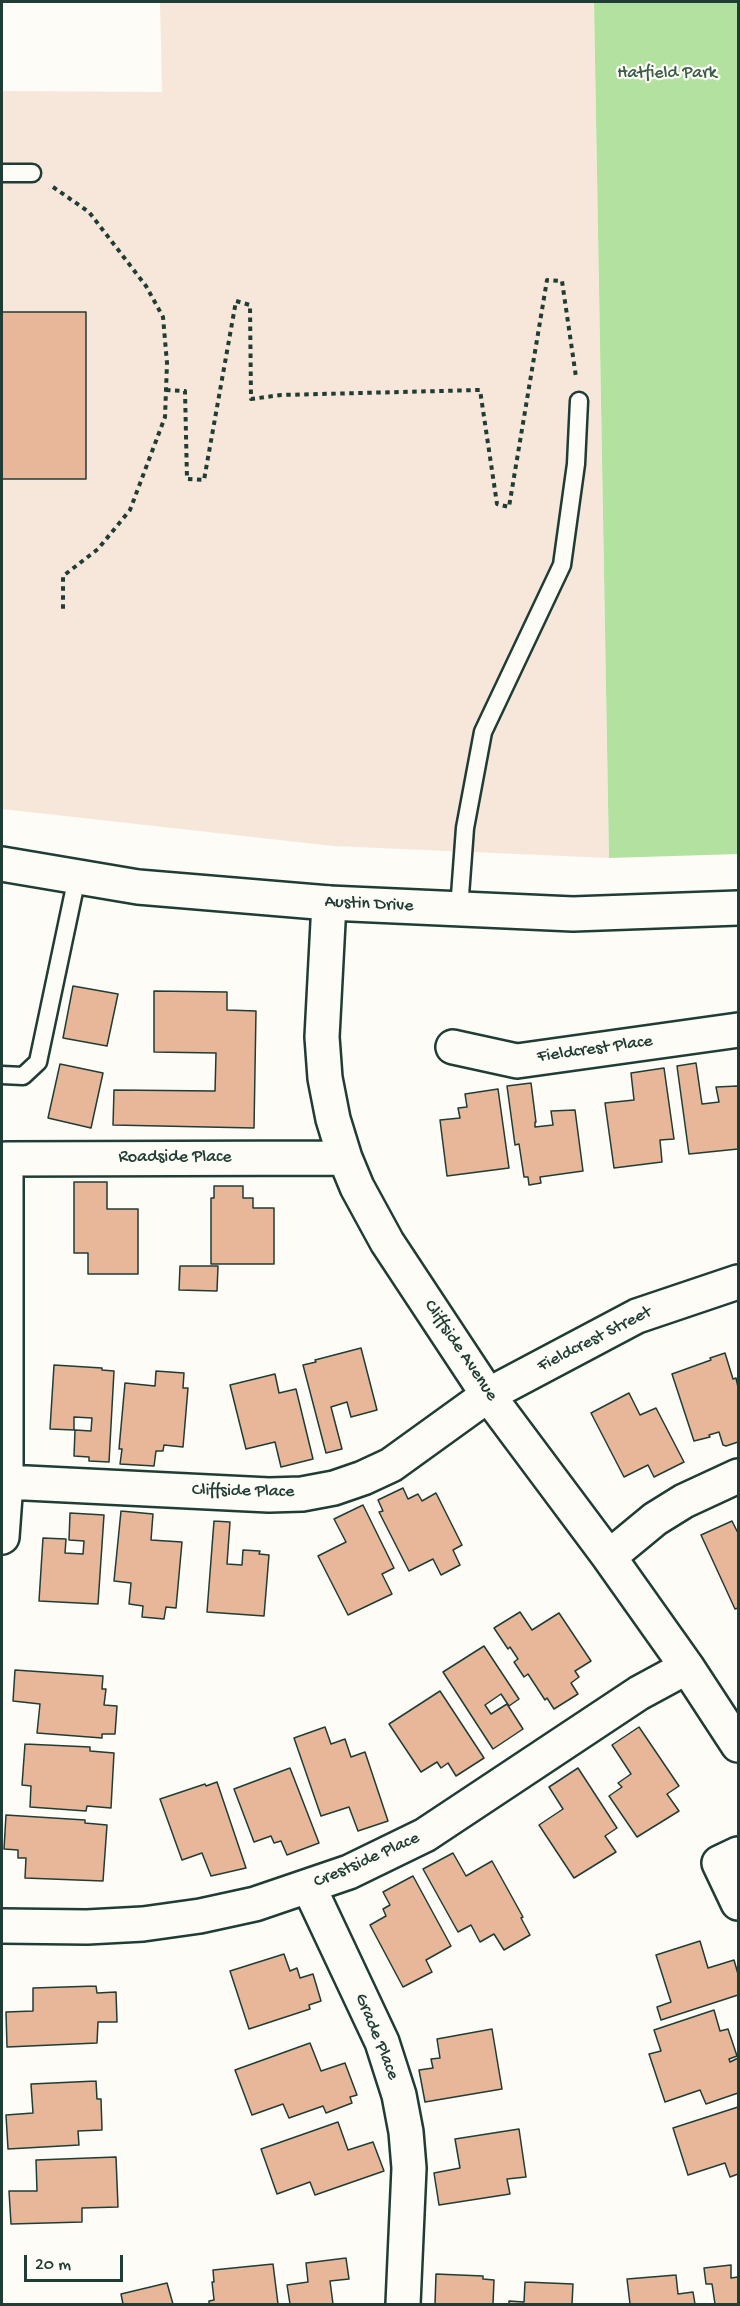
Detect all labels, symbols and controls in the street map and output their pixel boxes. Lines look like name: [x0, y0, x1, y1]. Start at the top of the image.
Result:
park label: Hatfield Park: [617, 63, 717, 85]
street label: Austin Drive: [324, 892, 414, 918]
street label: Fieldcrest Place: [536, 1031, 654, 1069]
street label: Roadside Place: [118, 1147, 232, 1169]
street label: Cliffside Avenue: [418, 1296, 502, 1406]
street label: Fieldcrest Street: [534, 1302, 656, 1378]
street label: Cliffside Place: [192, 1480, 294, 1504]
street label: Crestside Place: [311, 1828, 423, 1894]
street label: Grade Place: [349, 1991, 403, 2083]
scale bar: [27, 2243, 126, 2281]
text: 20 m: [35, 2255, 71, 2276]

